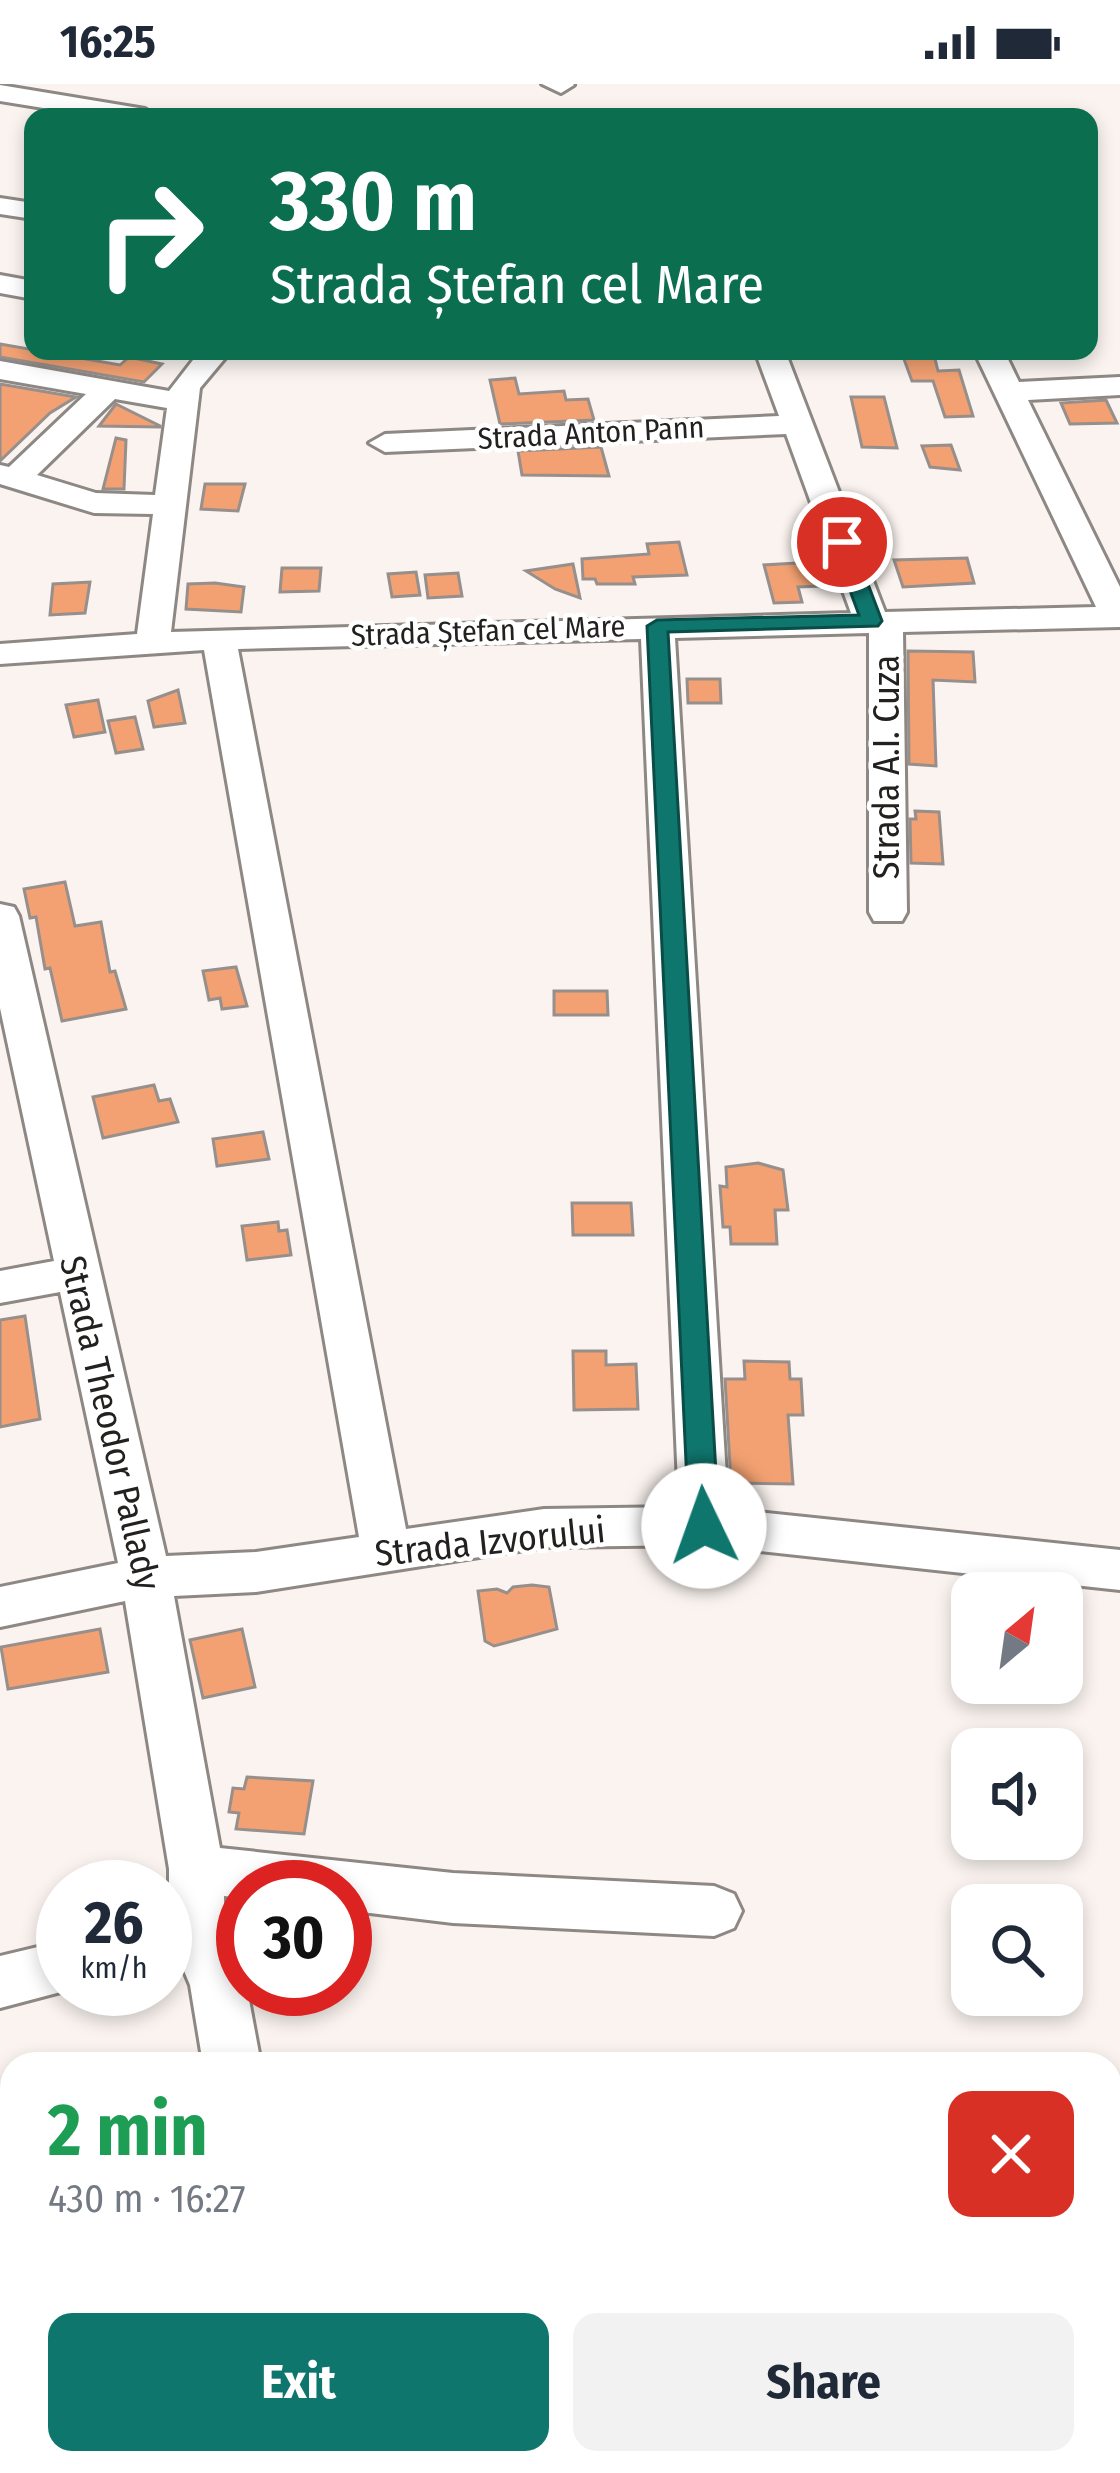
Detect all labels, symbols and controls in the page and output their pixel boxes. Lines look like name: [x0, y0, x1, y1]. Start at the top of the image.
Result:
text: 16:25: [60, 15, 156, 69]
text: 330 m: [270, 151, 477, 252]
icon: right: [72, 156, 228, 312]
text: Strada Ștefan cel Mare: [270, 253, 764, 317]
street label: Strada Anton Pann: [477, 409, 705, 457]
pin: [791, 491, 893, 593]
icon: arrive: [809, 509, 875, 575]
street label: Strada Ștefan cel Mare: [350, 608, 626, 655]
street label: Strada A.I. Cuza: [865, 655, 909, 879]
street label: Strada Theodor Pallady: [50, 1252, 170, 1594]
position arrow: [641, 1463, 767, 1589]
street label: Strada Izvorului: [373, 1508, 607, 1576]
north arrow: [951, 1572, 1083, 1704]
map controls: [951, 1572, 1083, 2016]
button: sound: [951, 1728, 1083, 1860]
speed limit sign: 30: [216, 1860, 372, 2016]
button: search: [951, 1884, 1083, 2016]
text: 26: [84, 1887, 144, 1959]
text: km/h: [81, 1950, 147, 1986]
text: 2 min: [48, 2088, 208, 2174]
button: close: [948, 2091, 1074, 2217]
text: 430 m · 16:27: [48, 2176, 246, 2222]
button: Exit: [48, 2313, 549, 2451]
button: Share: [573, 2313, 1074, 2451]

